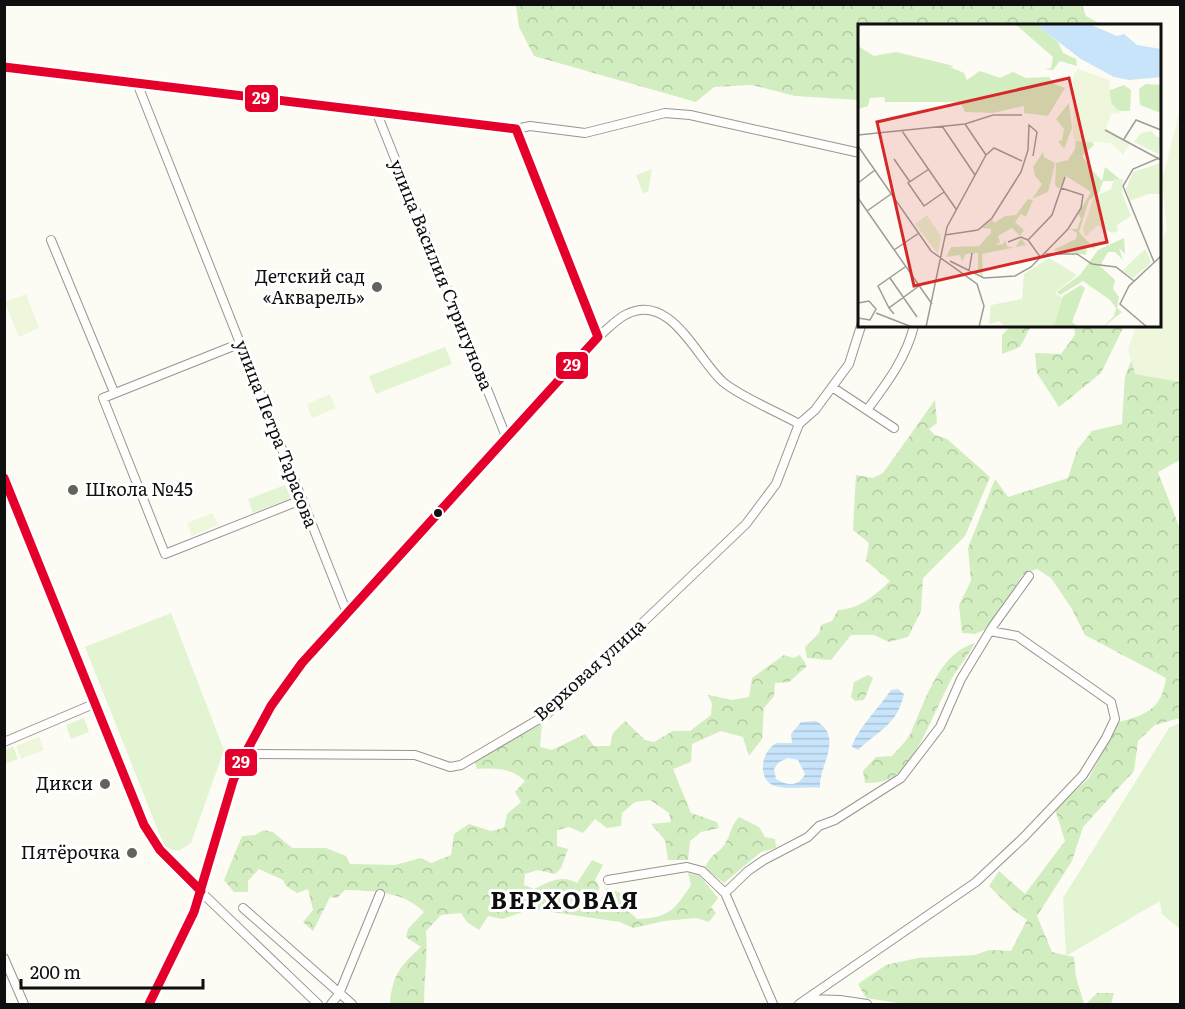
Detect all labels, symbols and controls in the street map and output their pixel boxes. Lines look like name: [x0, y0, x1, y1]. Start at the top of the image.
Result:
inset map: [858, 24, 1161, 327]
line badge: 29: [244, 84, 279, 113]
text: 29: [252, 85, 270, 109]
street label: улица Василия Стригунова: [384, 155, 501, 394]
place label: Детский сад «Акварель»: [255, 262, 365, 310]
marker: Детский сад «Акварель»: [370, 280, 384, 294]
street label: улица Петра Тарасова: [229, 335, 326, 532]
line badge: 29: [555, 351, 589, 380]
text: 29: [563, 352, 581, 376]
place label: Школа №45: [85, 475, 193, 502]
marker: Школа №45: [66, 483, 80, 497]
unlabelled marker: [432, 507, 444, 519]
street label: Верховая улица: [527, 611, 651, 726]
line badge: 29: [224, 748, 258, 777]
text: 29: [232, 749, 250, 773]
place label: Дикси: [36, 769, 93, 796]
marker: Дикси: [98, 777, 112, 791]
place label: Пятёрочка: [21, 838, 120, 865]
marker: Пятёрочка: [125, 846, 139, 860]
district label: ВЕРХОВАЯ: [490, 881, 640, 916]
scale bar: [21, 952, 202, 990]
text: 200 m: [30, 958, 81, 985]

